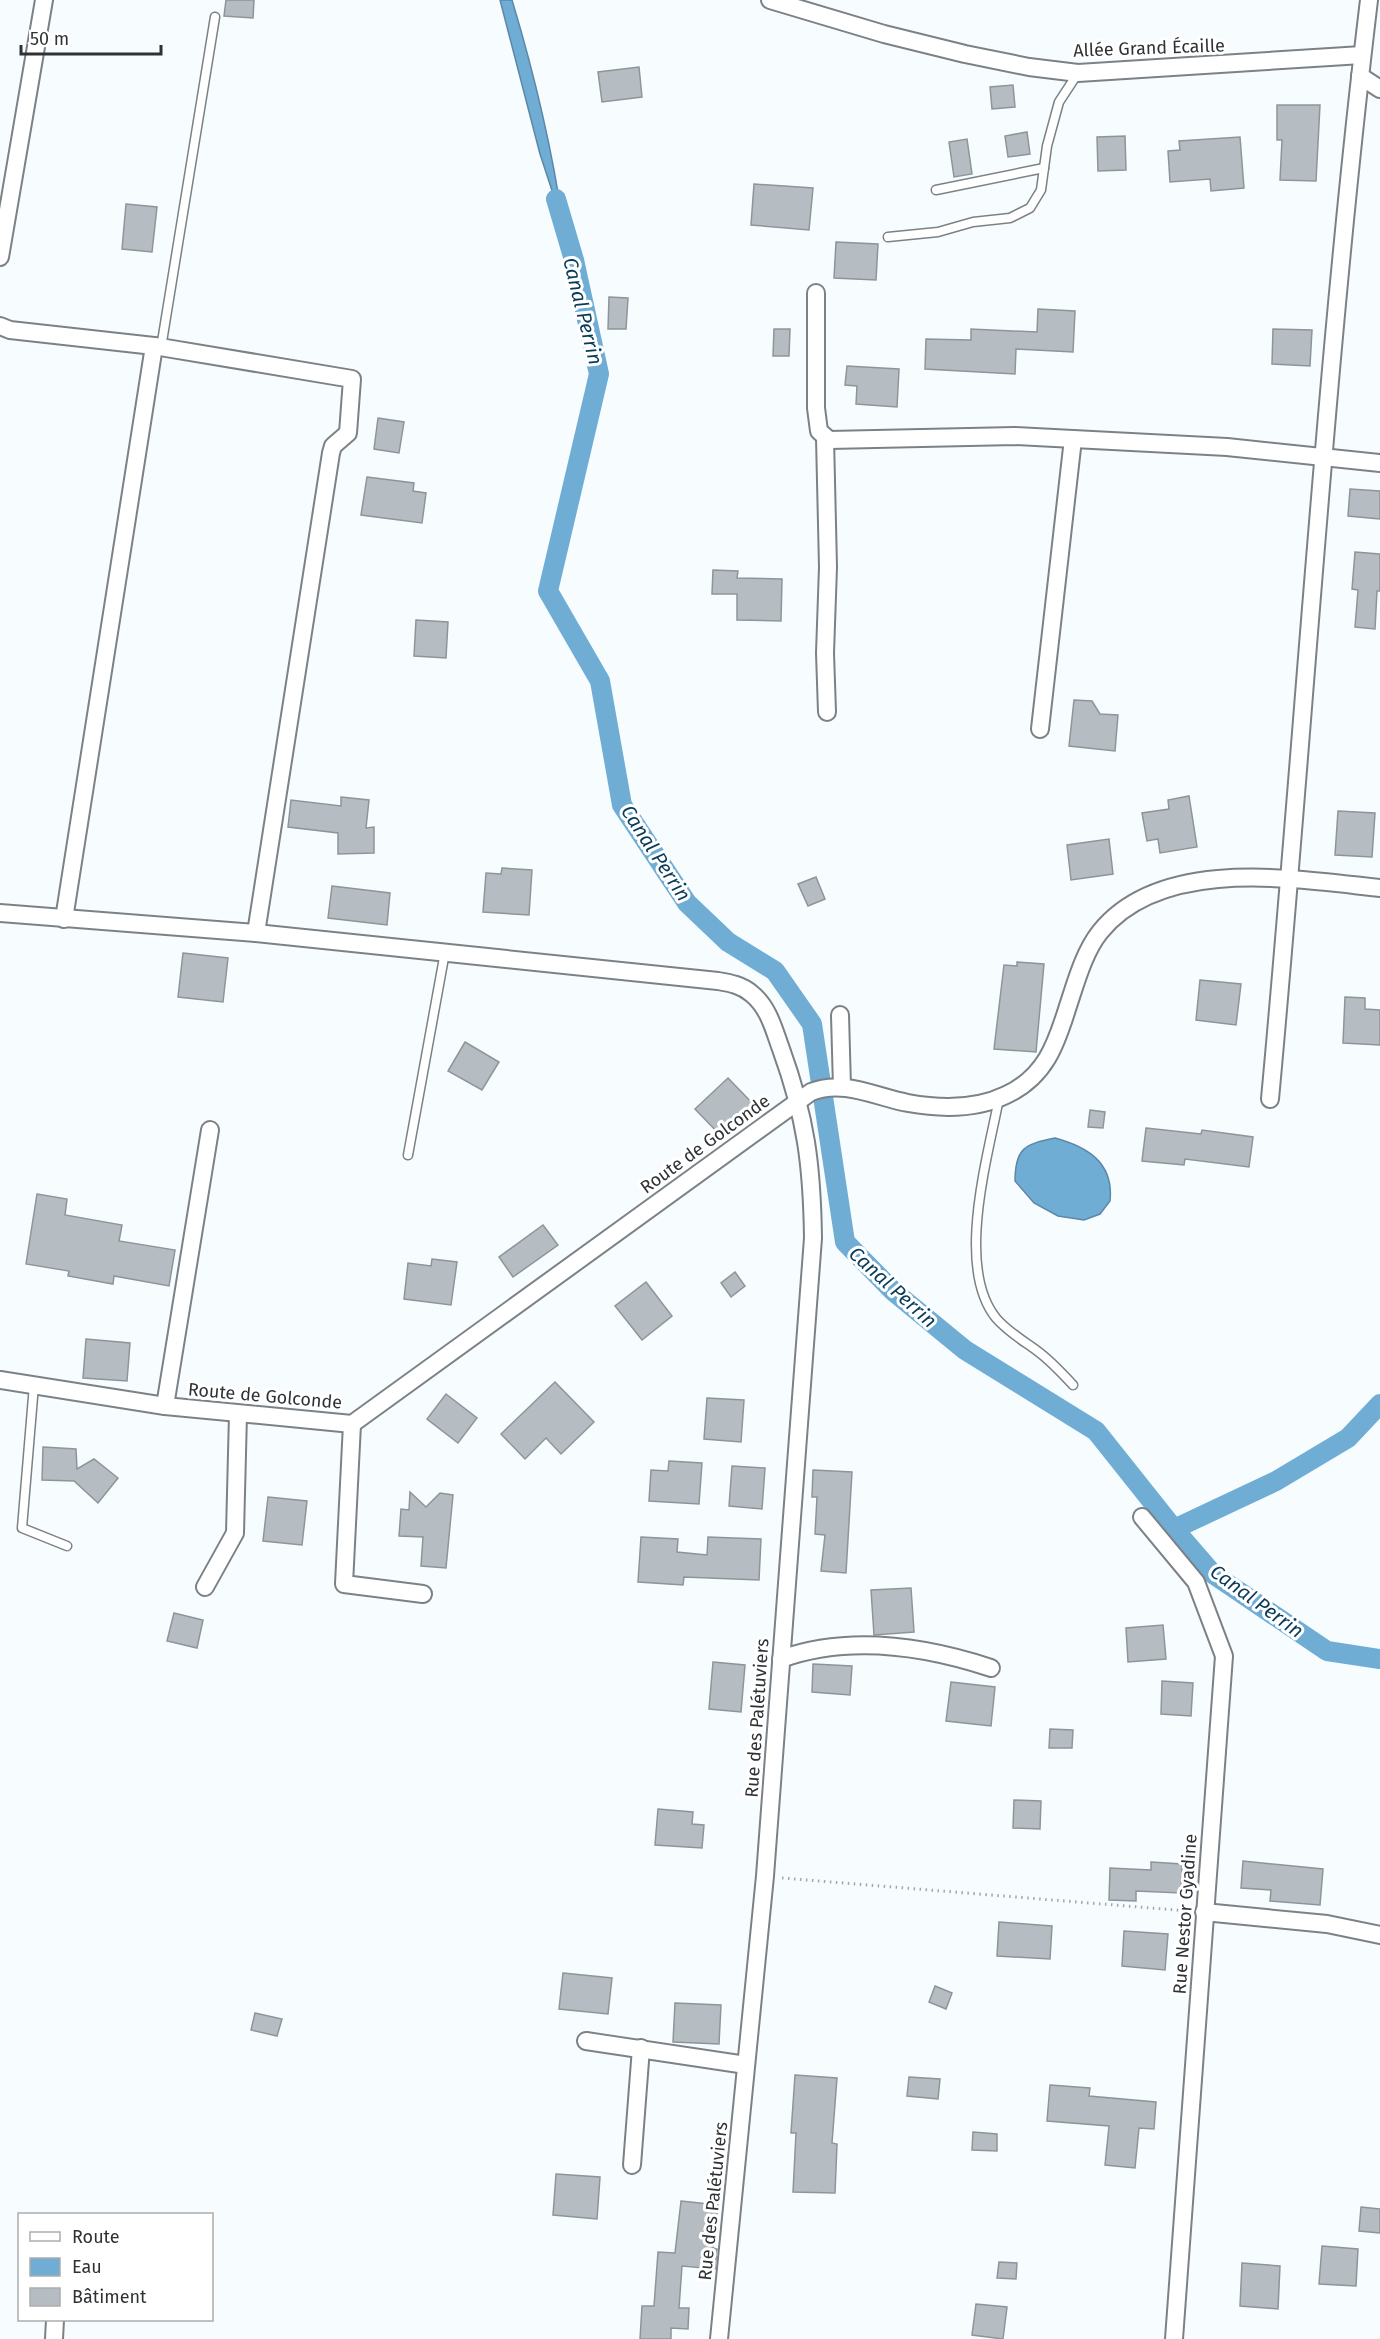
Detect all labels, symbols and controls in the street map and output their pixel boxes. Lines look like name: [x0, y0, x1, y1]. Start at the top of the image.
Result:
scale bar: [21, 18, 160, 56]
text: 50 m: [30, 28, 69, 50]
street label: Allée Grand Écaille: [1073, 33, 1225, 62]
water label: Canal Perrin: [558, 255, 608, 367]
water label: Canal Perrin: [616, 800, 696, 906]
street label: Route de Golconde: [636, 1090, 774, 1198]
water label: Canal Perrin: [844, 1241, 942, 1333]
street label: Route de Golconde: [187, 1378, 343, 1414]
water label: Canal Perrin: [1206, 1559, 1308, 1643]
street label: Rue des Palétuviers: [740, 1638, 774, 1798]
street label: Rue Nestor Gyadine: [1168, 1833, 1202, 1995]
street label: Rue des Palétuviers: [694, 2120, 732, 2282]
legend: [18, 2213, 213, 2321]
text: Route: [72, 2226, 120, 2248]
text: Eau: [72, 2256, 102, 2278]
text: Bâtiment: [72, 2286, 147, 2308]

